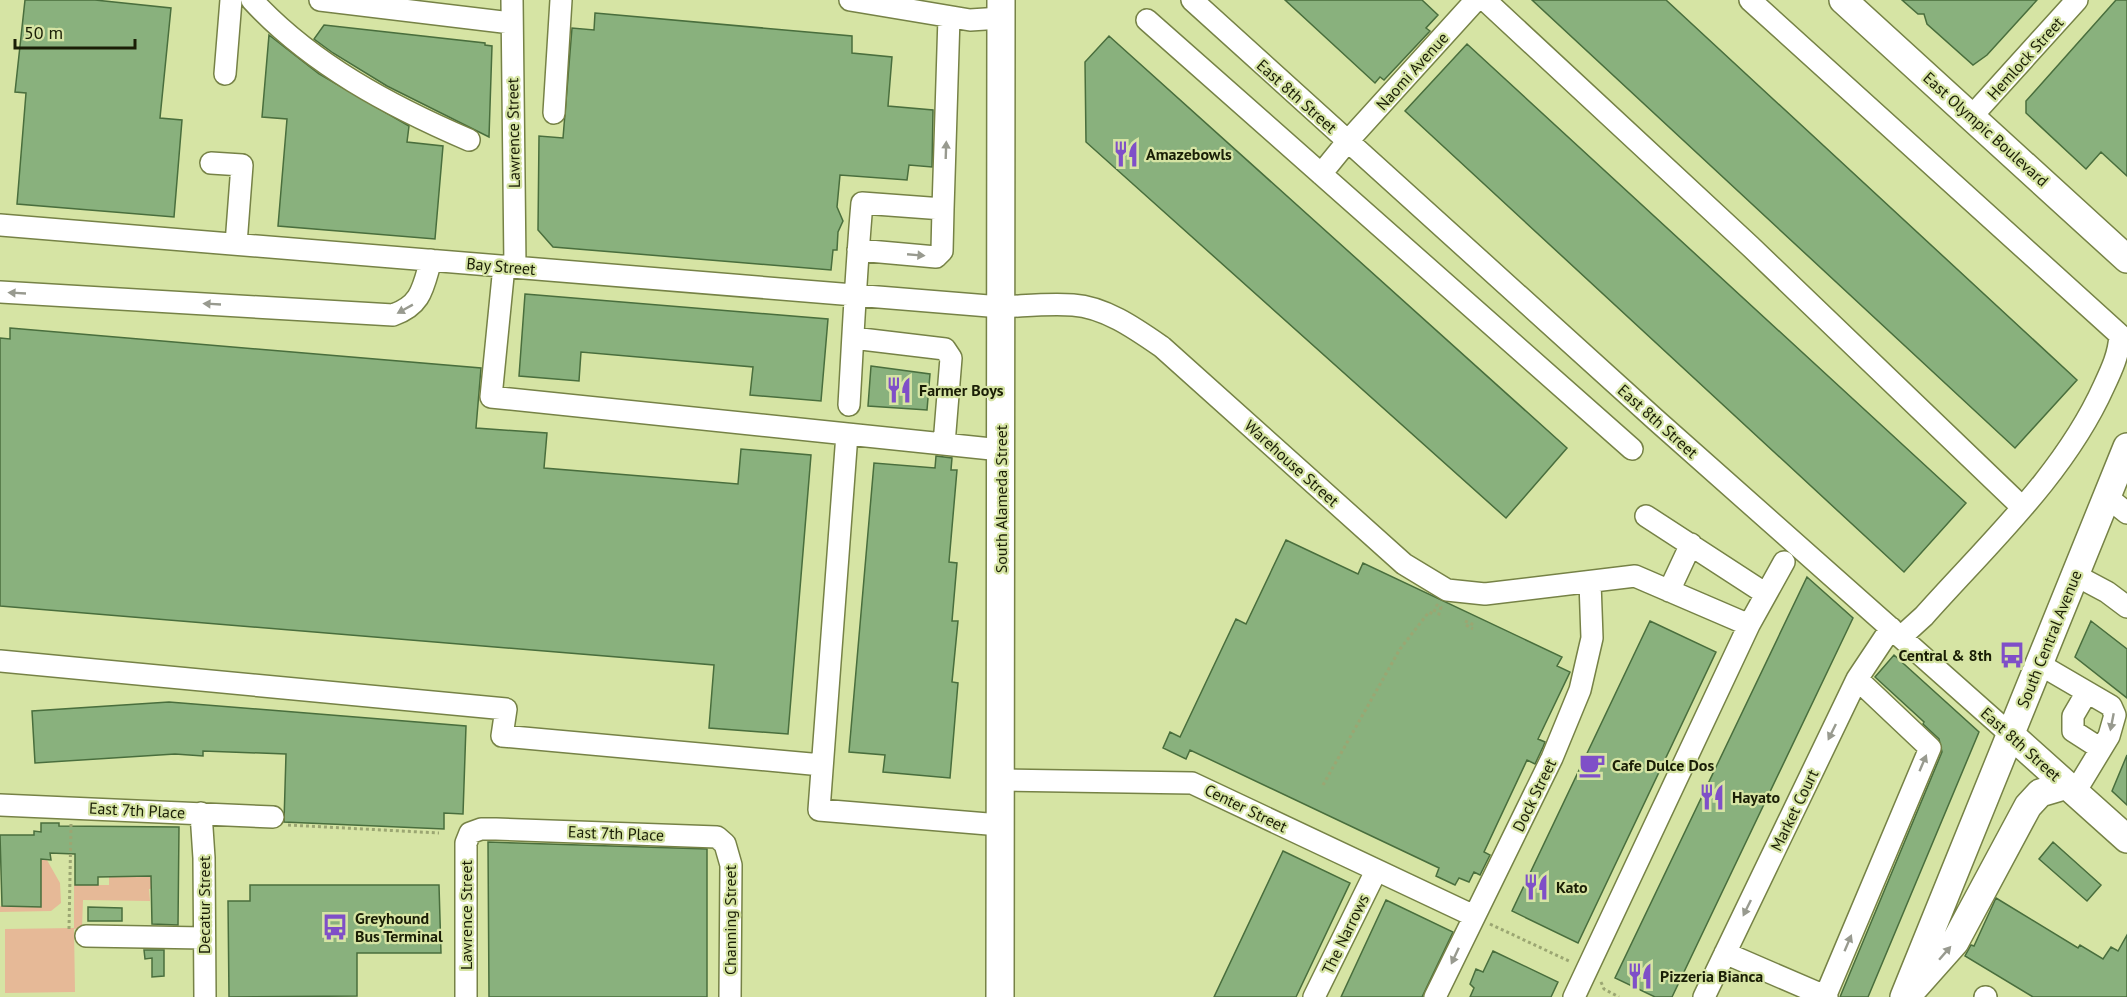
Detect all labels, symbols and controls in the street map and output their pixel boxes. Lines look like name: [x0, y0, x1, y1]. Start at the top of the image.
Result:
scale bar: [15, 12, 135, 50]
street label: Hemlock Street: [1983, 12, 2068, 104]
text: 50 m: [24, 21, 63, 44]
street label: Naomi Avenue: [1372, 28, 1452, 114]
street label: East 8th Street: [1253, 55, 1342, 138]
street label: East Olympic Boulevard: [1919, 67, 2053, 191]
street label: Lawrence Street: [502, 77, 524, 188]
restaurant icon: Amazebowls: [1111, 139, 1141, 169]
one-way arrow: [941, 141, 950, 160]
place label: Amazebowls: [1146, 144, 1232, 164]
one-way arrow: [907, 250, 926, 260]
street label: Bay Street: [466, 253, 537, 279]
one-way arrow: [7, 288, 26, 298]
one-way arrow: [202, 300, 221, 309]
one-way arrow: [396, 304, 413, 314]
restaurant icon: Farmer Boys: [884, 375, 914, 405]
place label: Farmer Boys: [919, 380, 1004, 400]
street label: East 8th Street: [1614, 380, 1703, 463]
street label: Warehouse Street: [1241, 415, 1344, 511]
street label: South Alameda Street: [991, 424, 1011, 573]
street label: South Central Avenue: [2012, 567, 2086, 711]
bus stop icon: Central & 8th: [1997, 640, 2027, 670]
place label: Central & 8th: [1898, 645, 1992, 665]
street label: East 8th Street: [1977, 703, 2066, 786]
one-way arrow: [2107, 713, 2116, 732]
one-way arrow: [1827, 723, 1836, 740]
cafe icon: Cafe Dulce Dos: [1577, 750, 1607, 780]
one-way arrow: [1918, 754, 1928, 772]
street label: Dock Street: [1508, 755, 1560, 835]
place label: Cafe Dulce Dos: [1612, 755, 1714, 775]
street label: Market Court: [1766, 765, 1823, 854]
street label: Center Street: [1201, 779, 1291, 837]
restaurant icon: Hayato: [1697, 782, 1727, 812]
place label: Hayato: [1732, 787, 1780, 807]
street label: East 7th Place: [88, 797, 186, 823]
street label: East 7th Place: [568, 821, 664, 845]
street label: Decatur Street: [194, 855, 214, 954]
street label: Lawrence Street: [456, 859, 476, 970]
street label: Channing Street: [720, 864, 740, 975]
restaurant icon: Kato: [1521, 872, 1551, 902]
place label: Kato: [1556, 877, 1588, 897]
street label: The Narrows: [1317, 891, 1373, 977]
one-way arrow: [1742, 899, 1752, 916]
place label: Greyhound Bus Terminal: [355, 908, 443, 946]
bus stop icon: Greyhound Bus Terminal: [320, 912, 350, 942]
one-way arrow: [1844, 934, 1853, 952]
one-way arrow: [1938, 946, 1951, 961]
one-way arrow: [1450, 948, 1459, 965]
restaurant icon: Pizzeria Bianca: [1625, 961, 1655, 991]
place label: Pizzeria Bianca: [1660, 966, 1763, 986]

